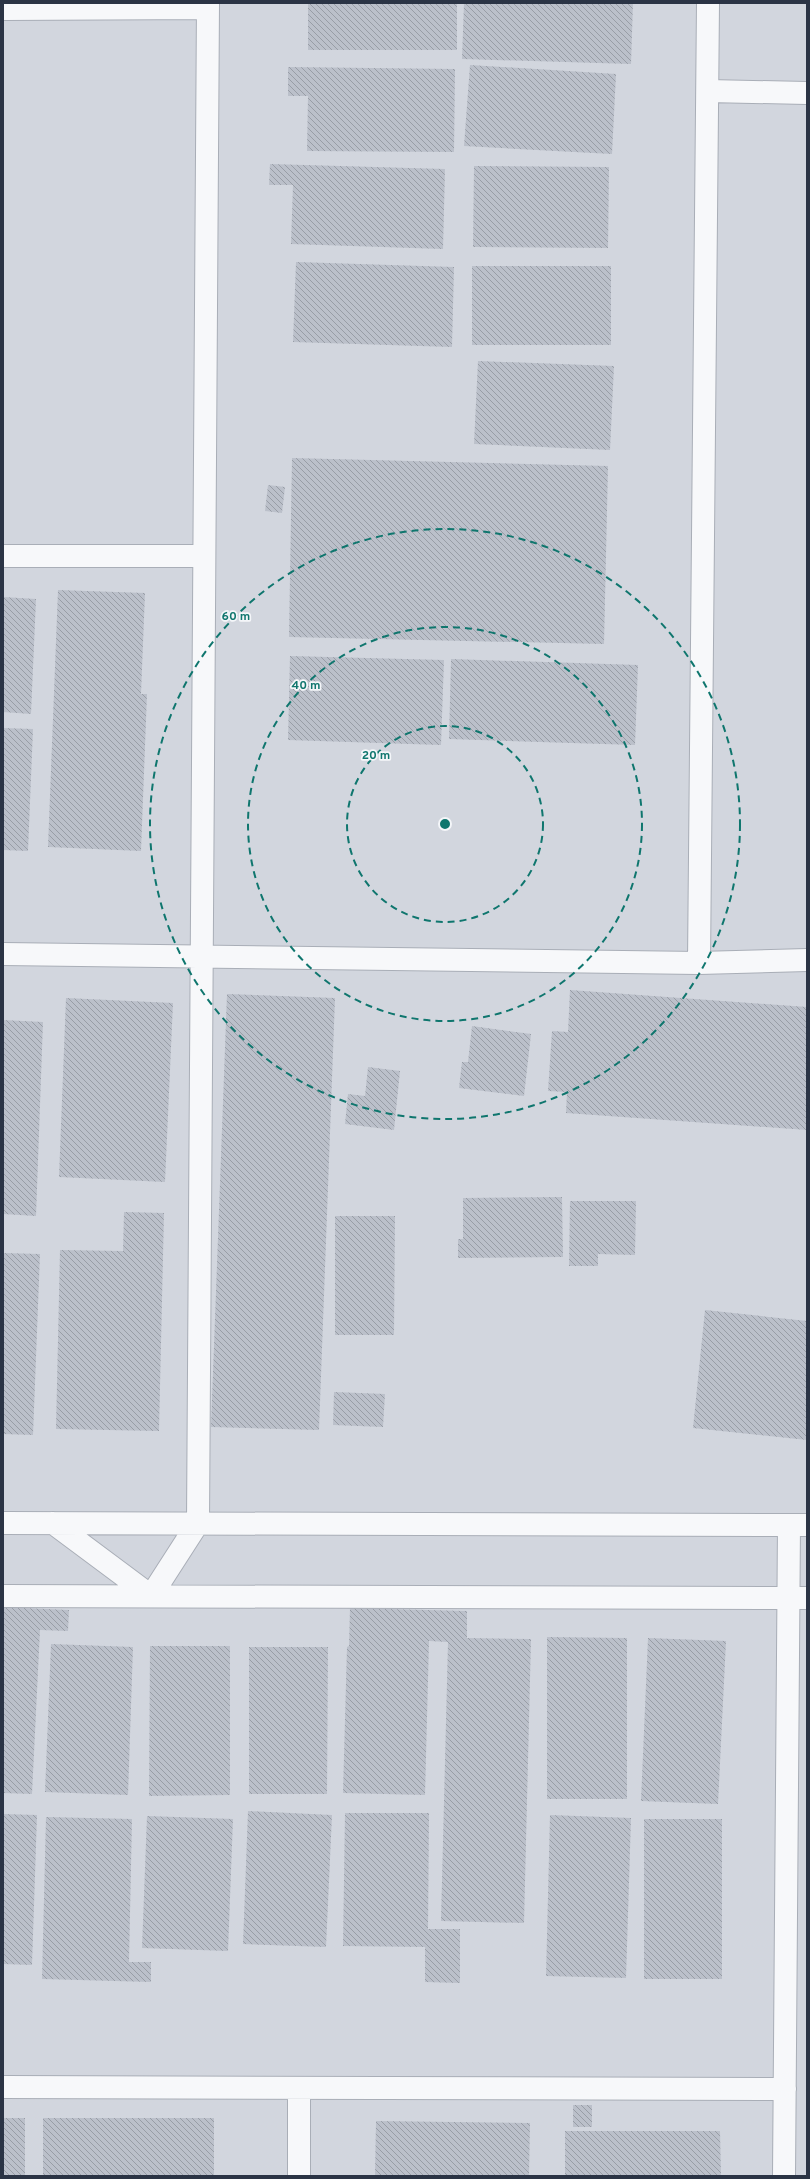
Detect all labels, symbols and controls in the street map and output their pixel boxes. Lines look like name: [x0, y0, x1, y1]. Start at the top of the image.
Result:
text: 60 m: [222, 609, 250, 625]
text: 40 m: [291, 678, 321, 694]
text: 20 m: [362, 748, 390, 764]
centre of rings: [438, 817, 452, 831]

